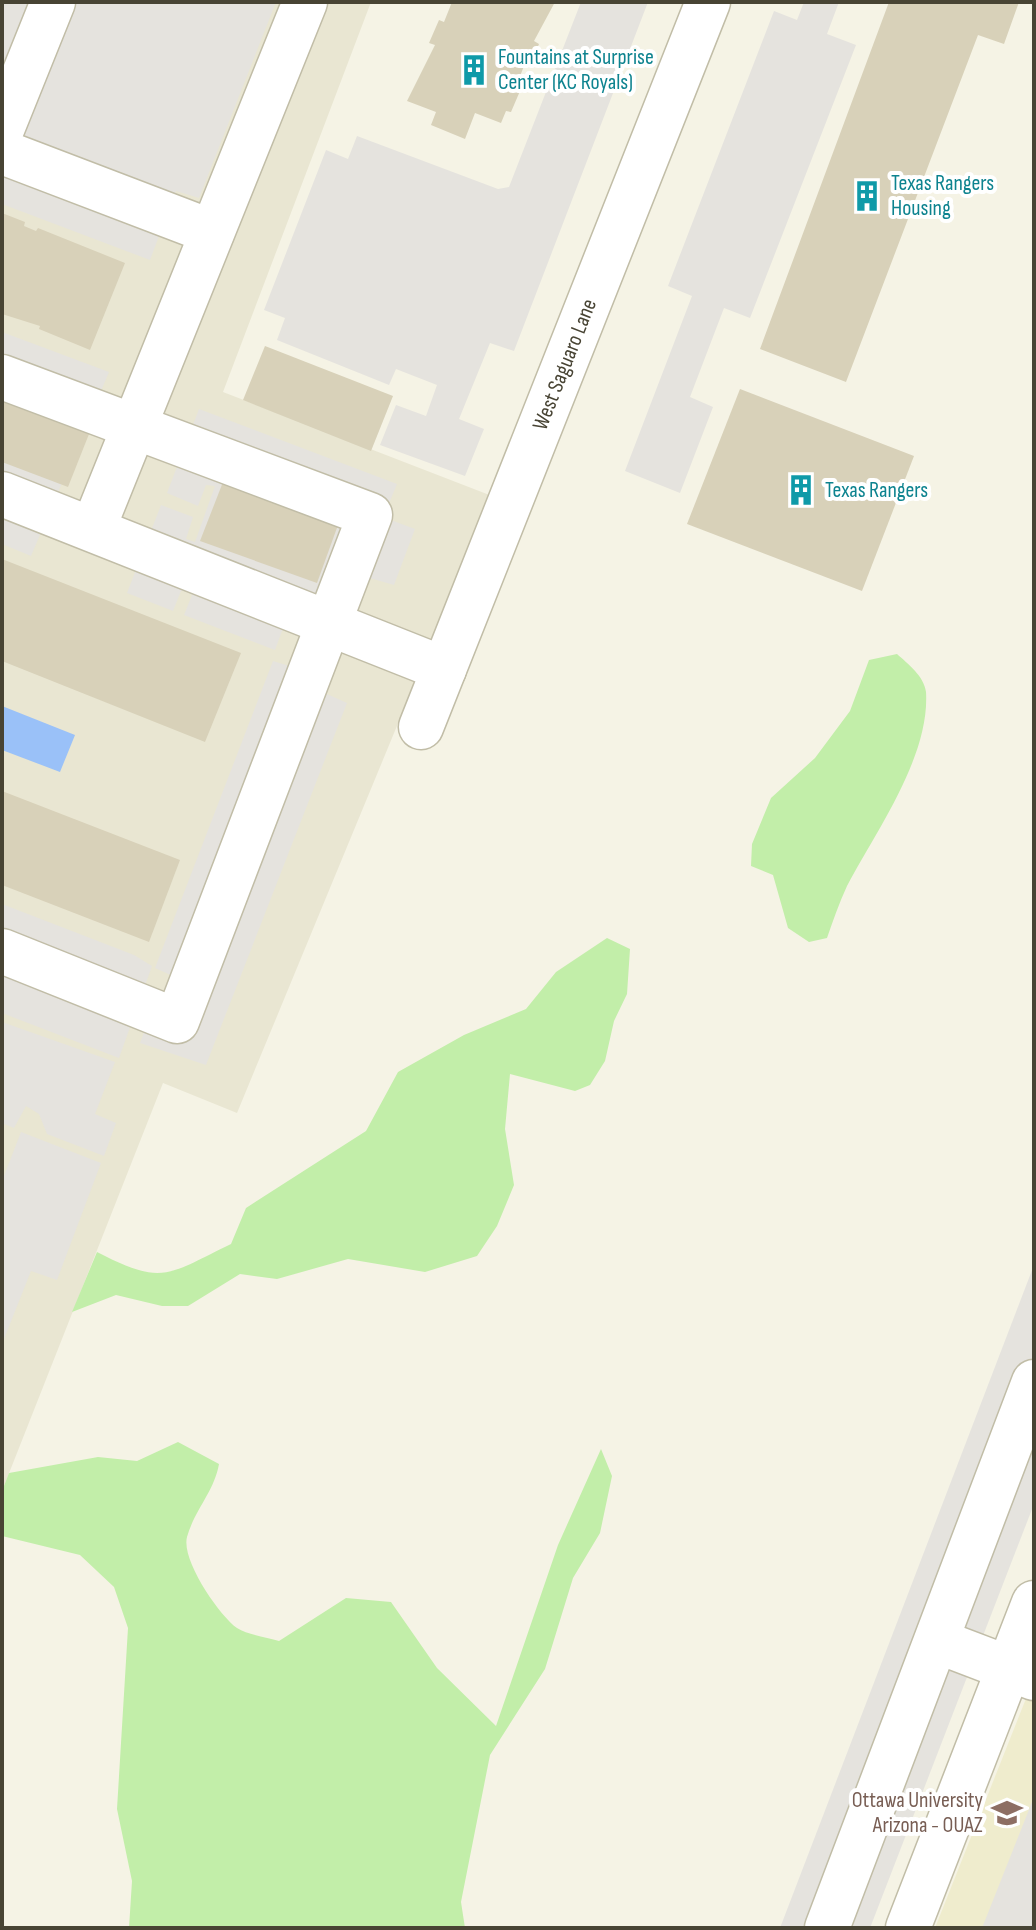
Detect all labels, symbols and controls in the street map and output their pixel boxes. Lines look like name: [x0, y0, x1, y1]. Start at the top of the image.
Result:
place label: Fountains at Surprise Center (KC Royals): [498, 44, 654, 96]
building icon: Fountains at Surprise Center (KC Royals): [457, 53, 491, 87]
place label: Texas Rangers Housing: [891, 170, 994, 222]
building icon: Texas Rangers Housing: [850, 179, 884, 213]
street label: West Saguaro Lane: [526, 295, 603, 434]
building icon: Texas Rangers: [784, 473, 818, 507]
place label: Texas Rangers: [825, 477, 928, 504]
place label: Ottawa University Arizona - OUAZ: [852, 1787, 983, 1839]
school or university icon: Ottawa University Arizona - OUAZ: [990, 1796, 1024, 1830]

